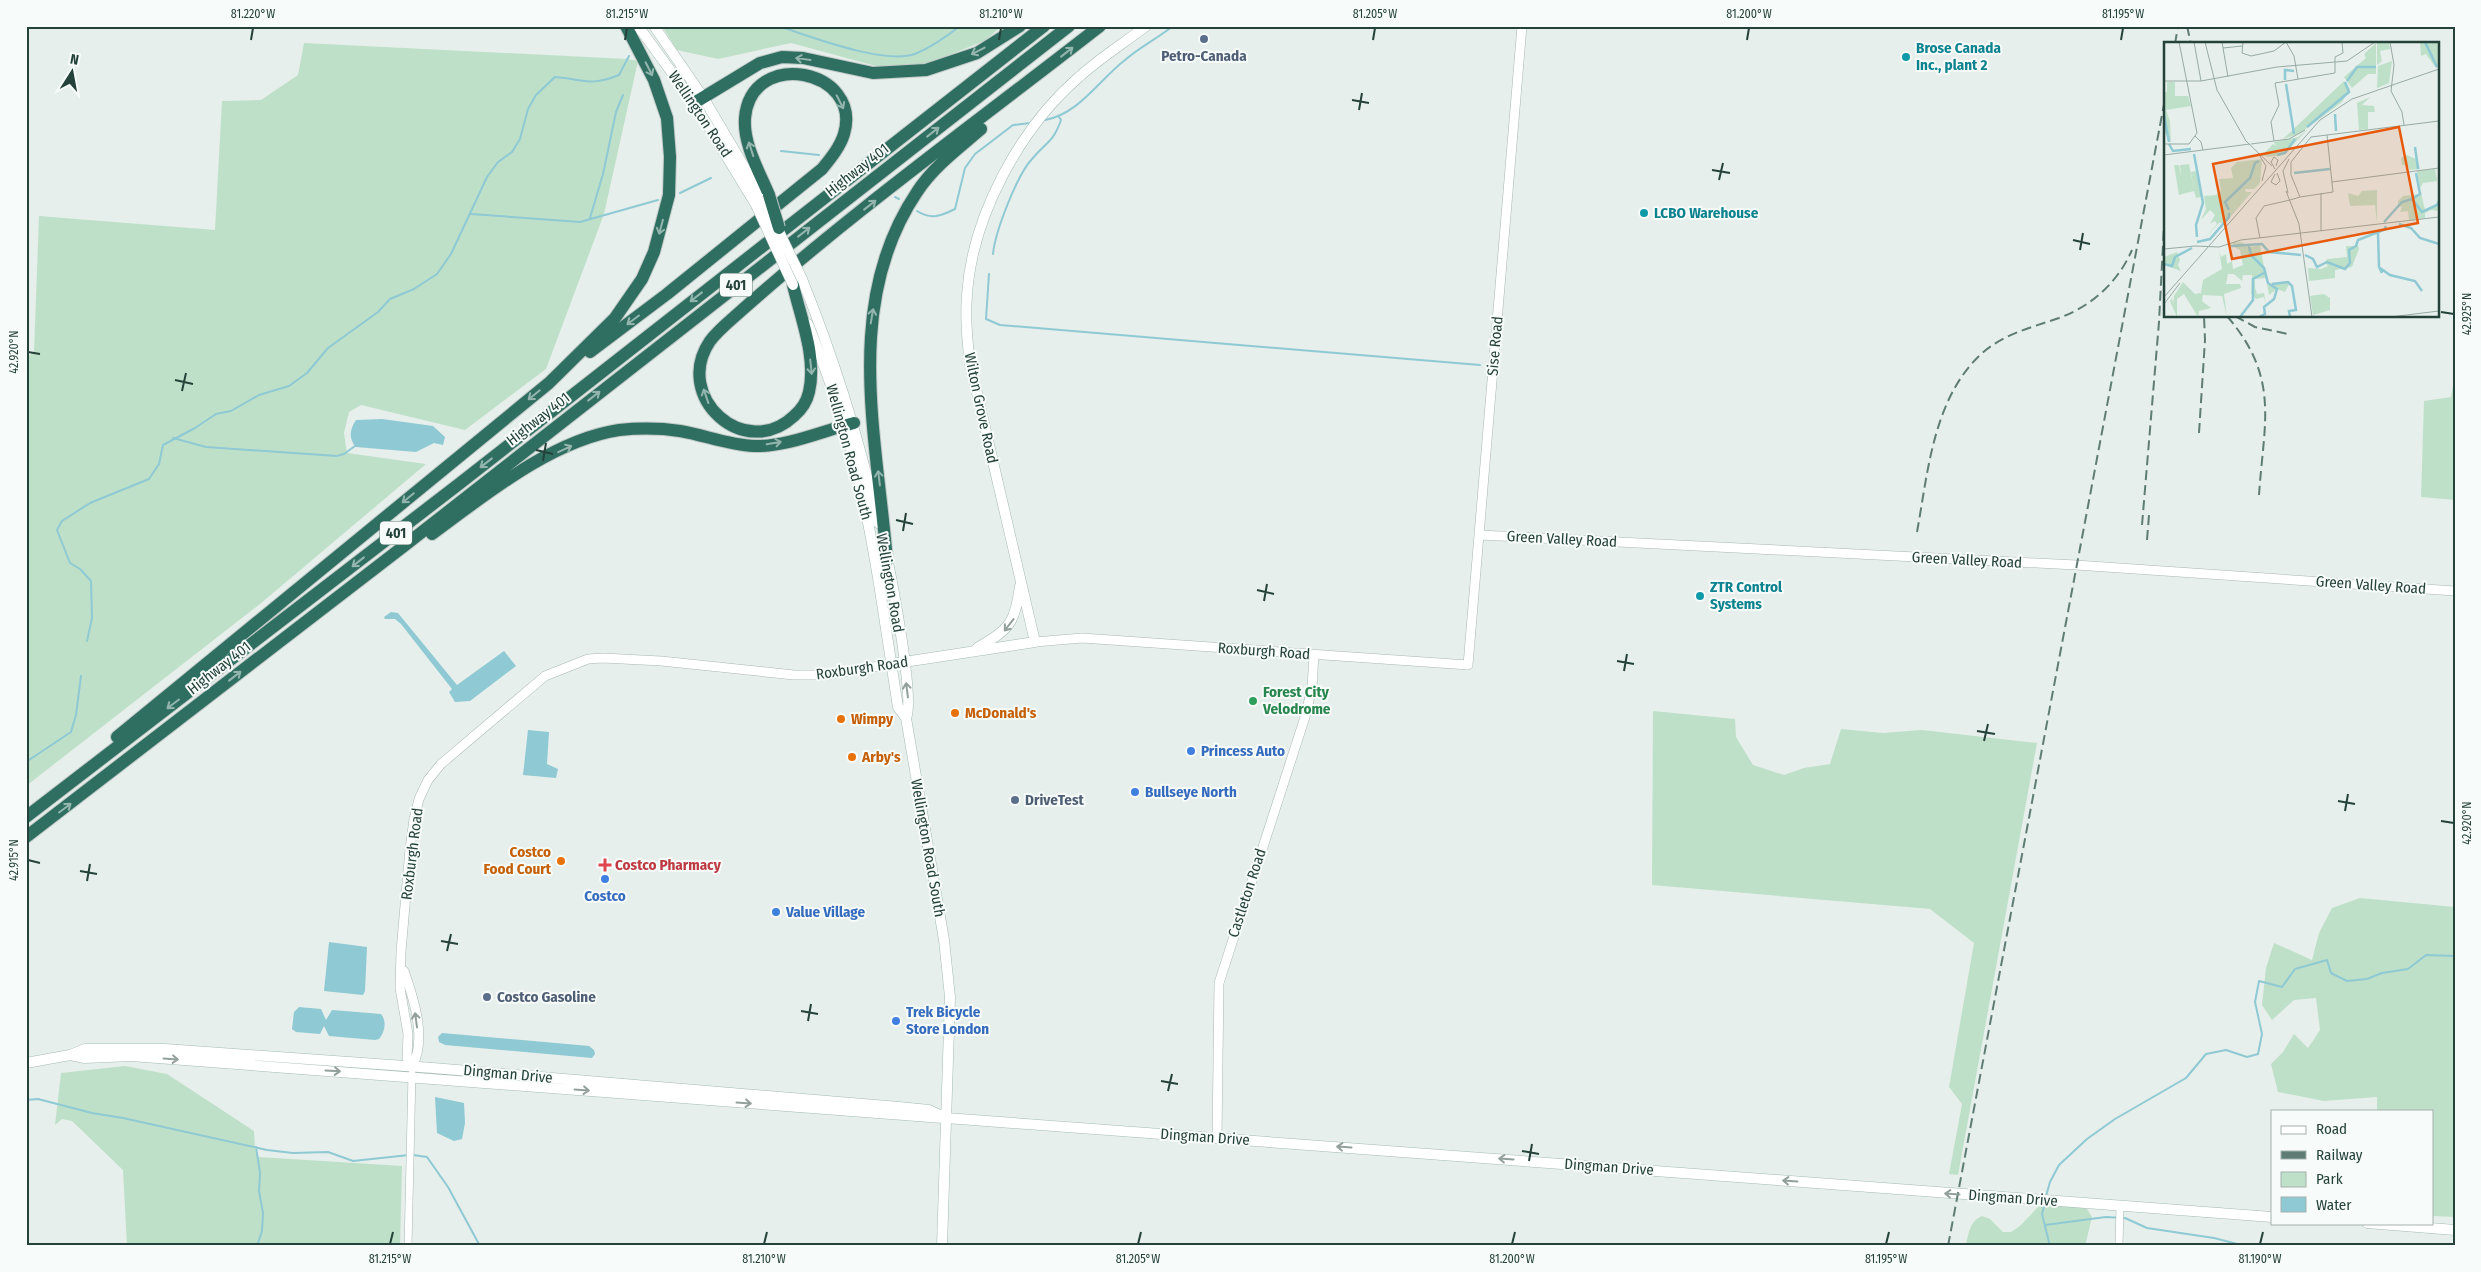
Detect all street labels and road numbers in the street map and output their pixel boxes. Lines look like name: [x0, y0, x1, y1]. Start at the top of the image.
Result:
street label: Wellington Road: [665, 67, 735, 161]
street label: Highway 401: [822, 140, 892, 200]
road number: 401: [720, 274, 752, 296]
street label: Sise Road: [1483, 316, 1507, 376]
street label: Wilton Grove Road: [960, 351, 1002, 465]
street label: Wellington Road South: [822, 382, 876, 522]
street label: Highway 401: [503, 389, 573, 449]
road number: 401: [380, 522, 412, 544]
street label: Green Valley Road: [1506, 527, 1618, 551]
street label: Wellington Road: [872, 532, 908, 634]
street label: Green Valley Road: [1911, 548, 2023, 572]
street label: Green Valley Road: [2315, 572, 2427, 598]
street label: Highway 401: [184, 638, 254, 698]
street label: Roxburgh Road: [1217, 639, 1311, 663]
street label: Roxburgh Road: [815, 653, 909, 683]
street label: Wellington Road South: [907, 778, 949, 918]
street label: Roxburgh Road: [397, 807, 427, 901]
street label: Castleton Road: [1224, 846, 1270, 940]
street label: Dingman Drive: [463, 1061, 553, 1087]
street label: Dingman Drive: [1160, 1125, 1250, 1149]
street label: Dingman Drive: [1564, 1155, 1654, 1179]
street label: Dingman Drive: [1968, 1186, 2058, 1210]

